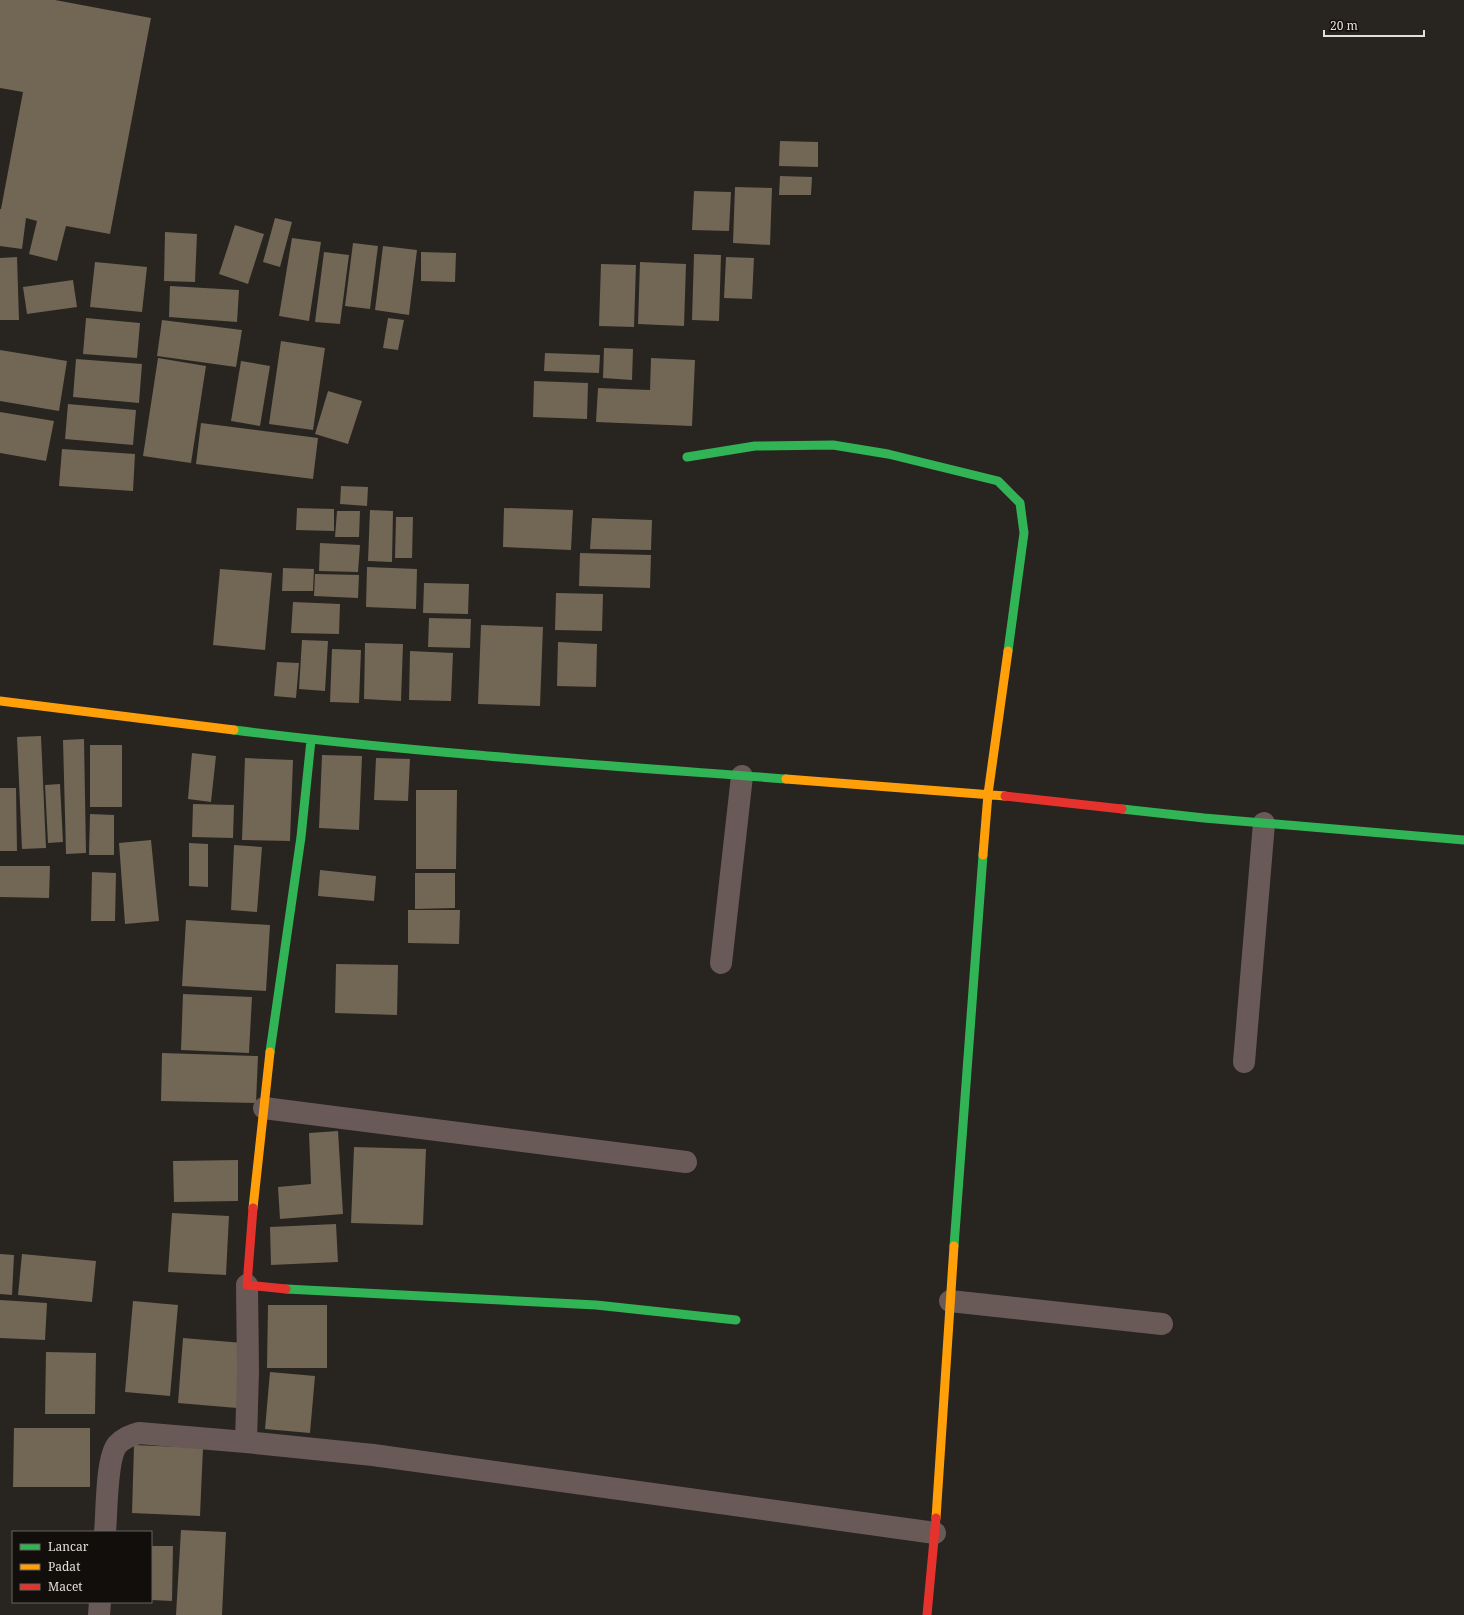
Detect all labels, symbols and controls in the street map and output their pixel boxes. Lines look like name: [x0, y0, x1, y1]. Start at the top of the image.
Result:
scale bar: [1324, 12, 1424, 38]
text: 20 m: [1330, 17, 1358, 34]
legend: [12, 1531, 152, 1603]
text: Lancar: [48, 1538, 89, 1555]
text: Padat: [48, 1558, 80, 1575]
text: Macet: [48, 1578, 83, 1595]

